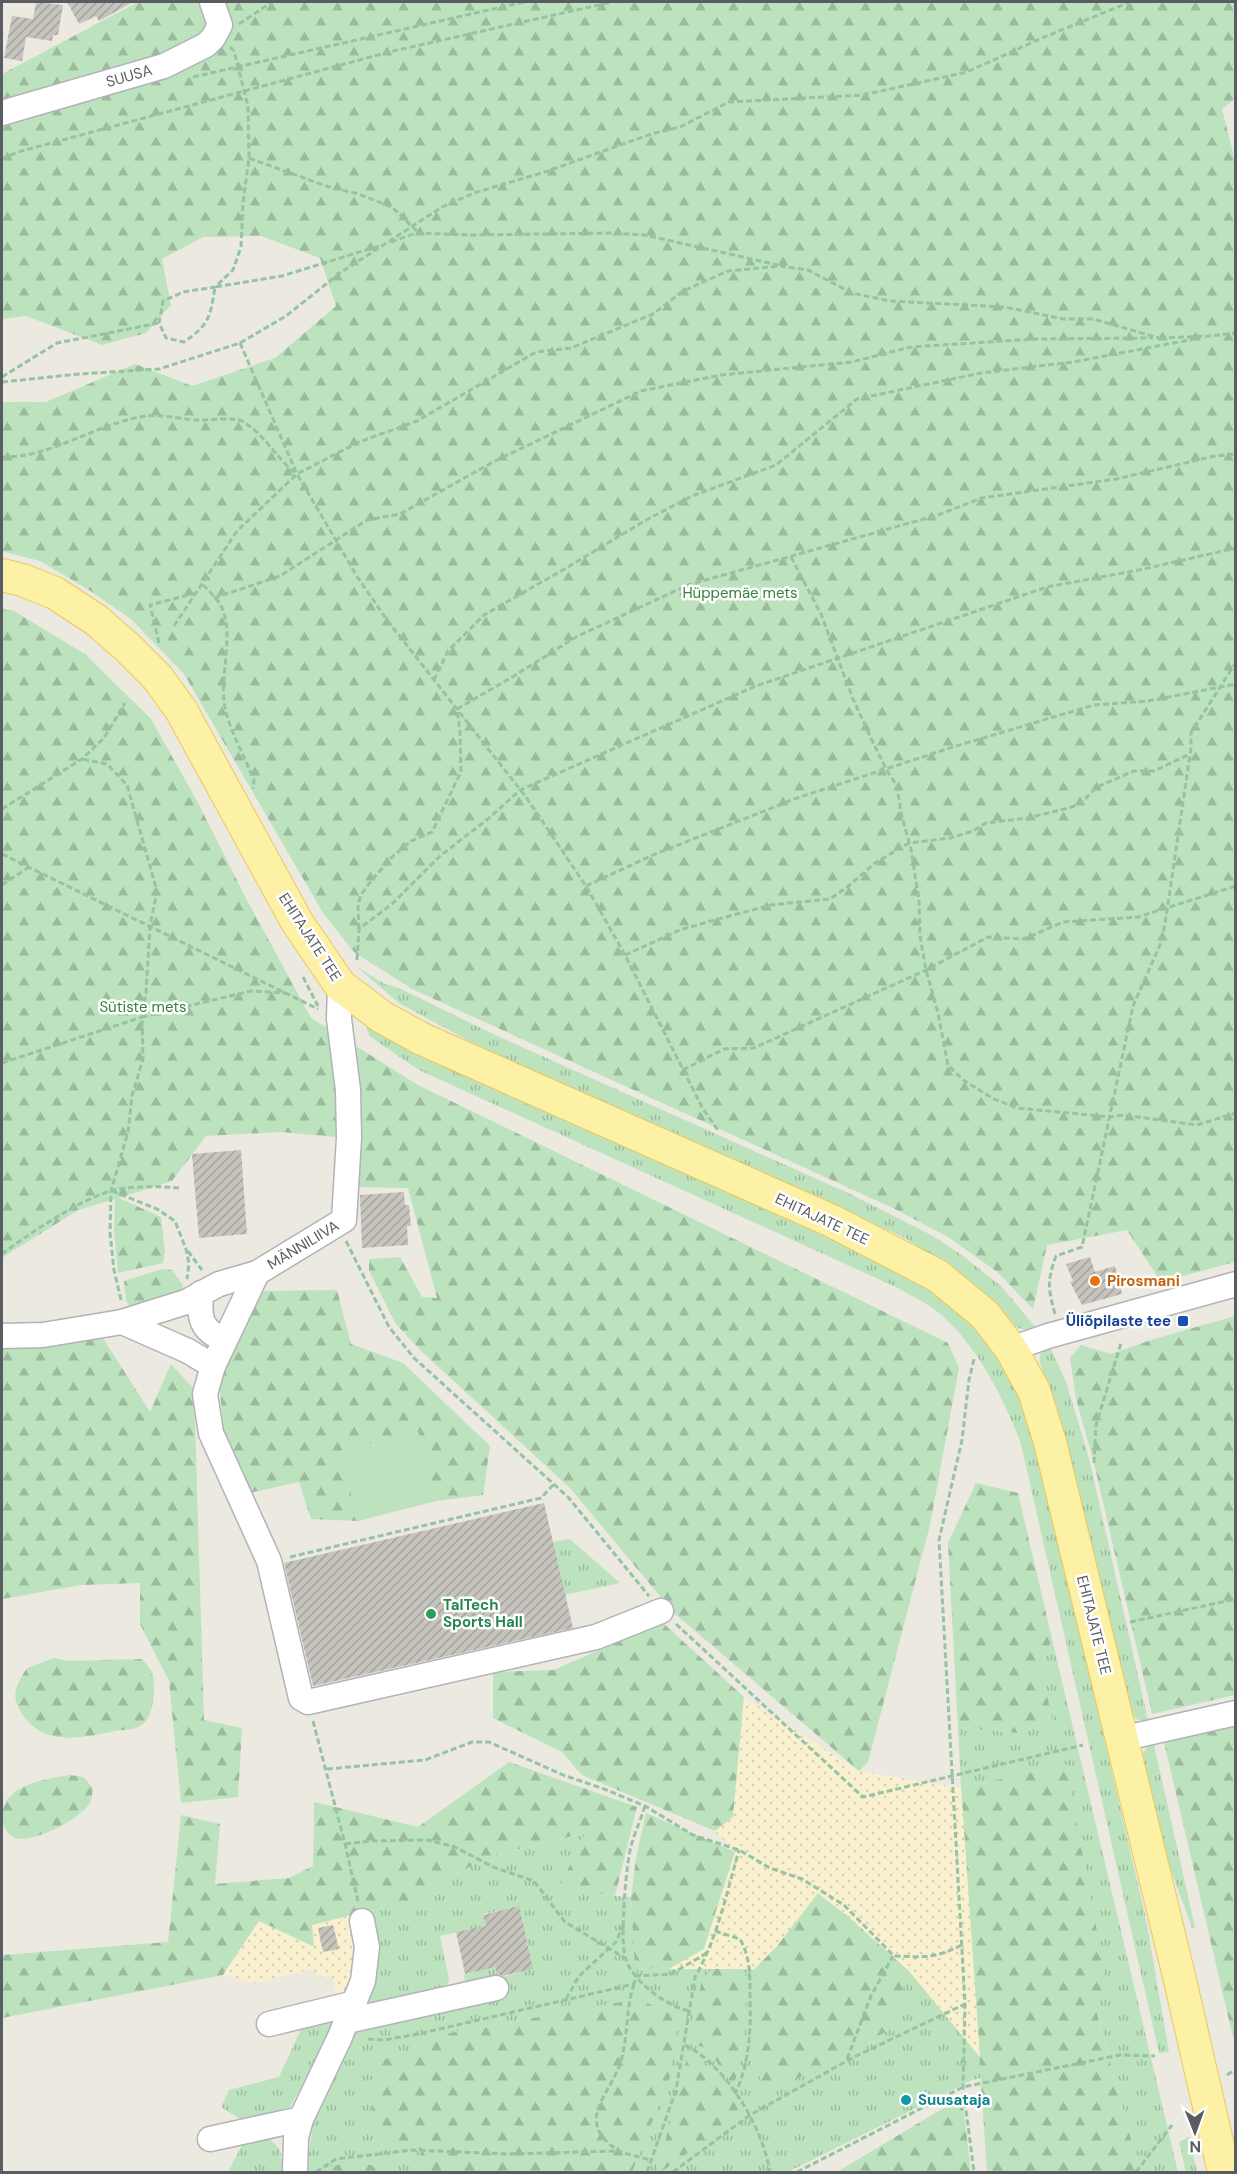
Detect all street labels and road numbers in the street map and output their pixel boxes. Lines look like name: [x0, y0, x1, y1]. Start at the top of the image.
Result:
street label: SUUSA: [104, 60, 154, 92]
street label: EHITAJATE TEE: [274, 889, 346, 985]
street label: EHITAJATE TEE: [772, 1188, 872, 1250]
street label: MÄNNILIIVA: [263, 1216, 343, 1274]
street label: EHITAJATE TEE: [1072, 1573, 1116, 1677]

